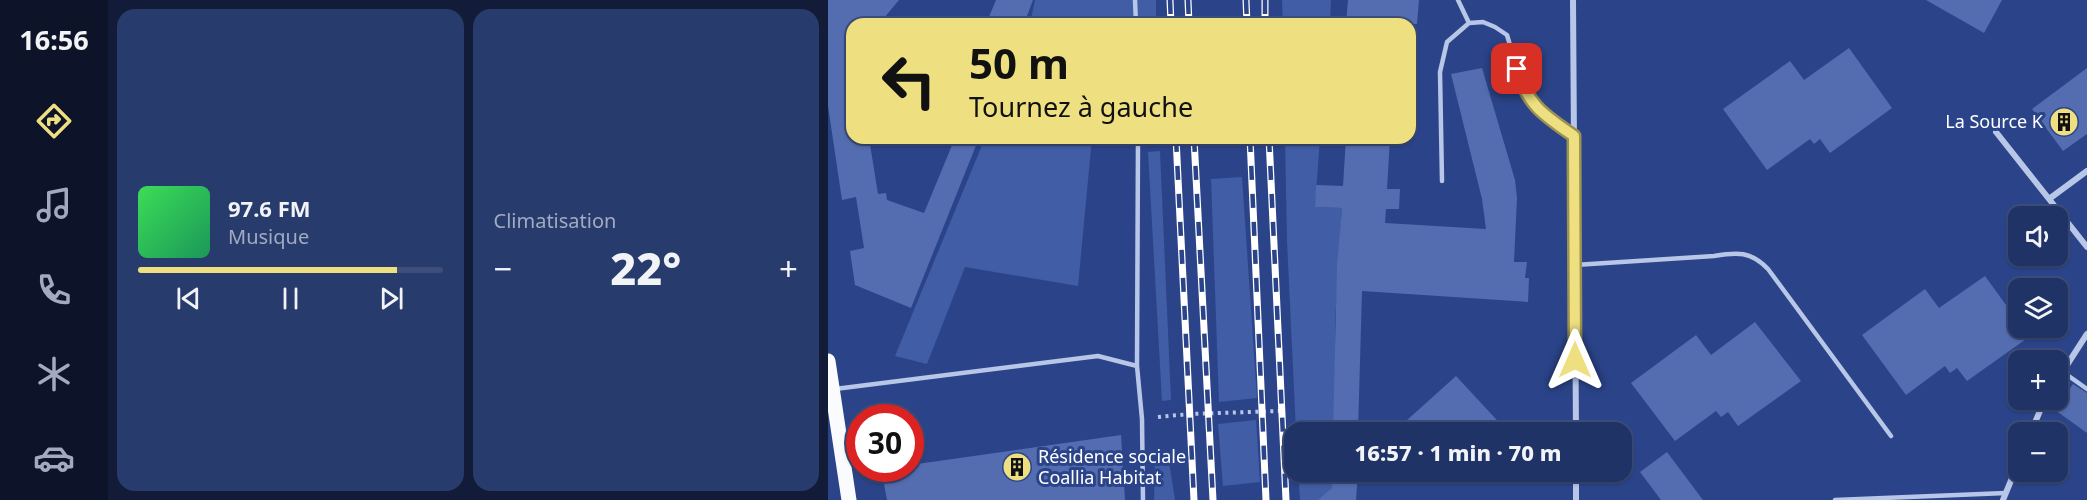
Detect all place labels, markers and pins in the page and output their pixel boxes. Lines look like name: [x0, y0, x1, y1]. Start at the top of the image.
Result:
pin: [1491, 43, 1542, 94]
building icon: La Source K: [2048, 106, 2080, 138]
place label: La Source K: [1945, 109, 2044, 133]
place label: Résidence sociale Coallia Habitat: [1038, 444, 1186, 489]
building icon: Résidence sociale Coallia Habitat: [1001, 451, 1033, 483]

